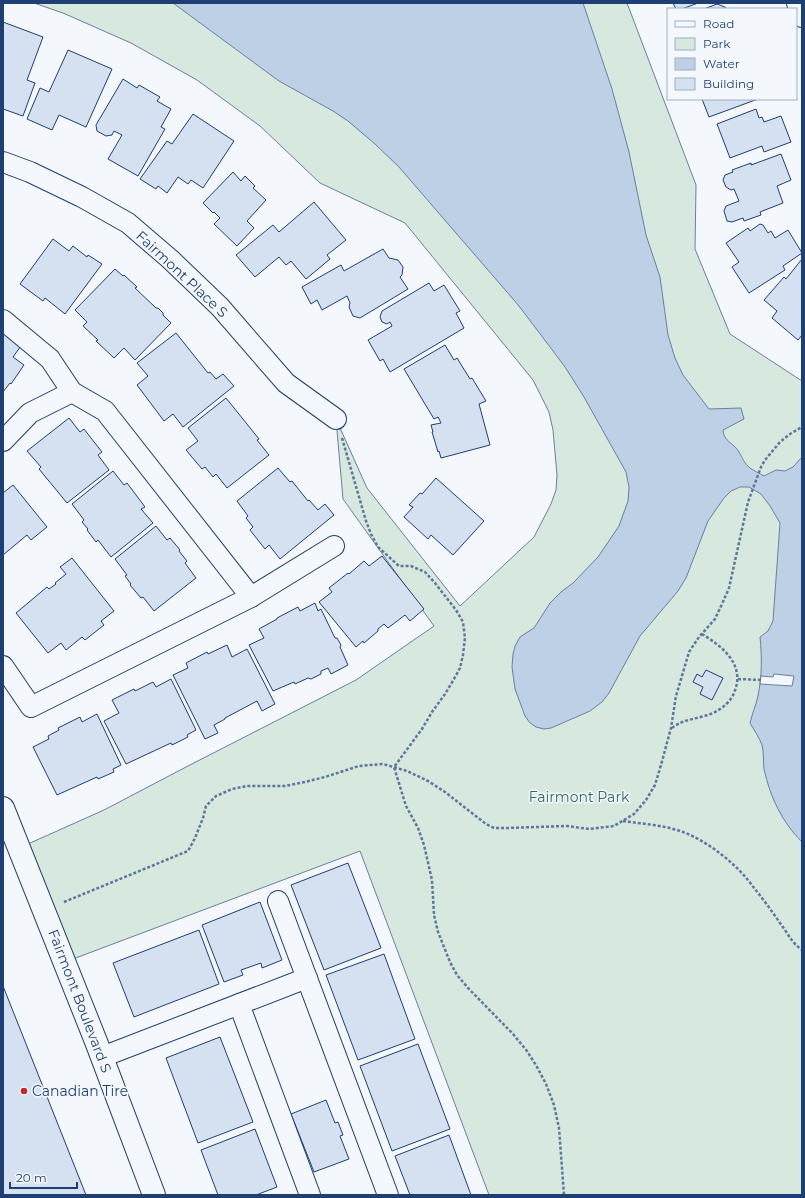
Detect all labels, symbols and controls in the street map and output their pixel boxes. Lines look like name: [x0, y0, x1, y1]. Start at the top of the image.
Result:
legend: [667, 8, 797, 100]
text: Road: [703, 16, 734, 31]
text: Park: [703, 36, 731, 51]
text: Water: [703, 56, 740, 71]
text: Building: [703, 76, 754, 91]
street label: Fairmont Place S: [132, 227, 232, 321]
park label: Fairmont Park: [529, 788, 630, 806]
street label: Fairmont Boulevard S: [44, 927, 116, 1075]
place label: Canadian Tire: [32, 1082, 128, 1100]
marker: Canadian Tire: [19, 1086, 29, 1096]
scale bar: [10, 1164, 77, 1190]
text: 20 m: [16, 1170, 47, 1185]

